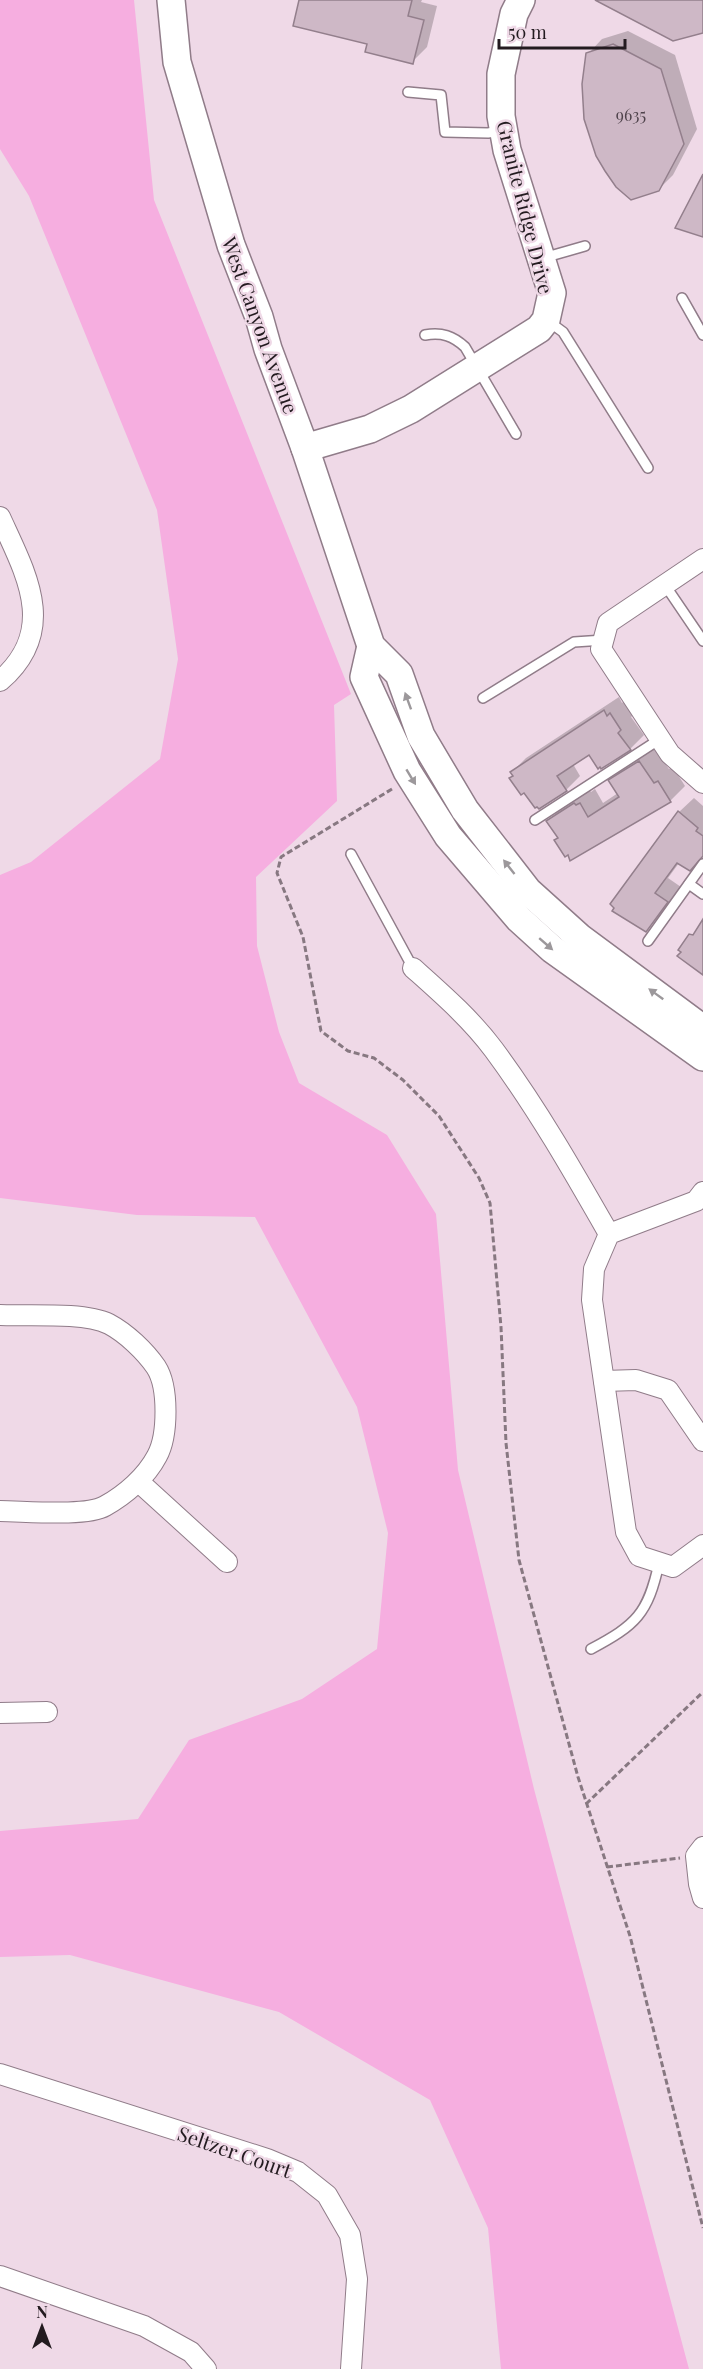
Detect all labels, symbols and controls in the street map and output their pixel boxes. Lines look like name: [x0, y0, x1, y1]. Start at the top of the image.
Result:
scale bar: [499, 12, 625, 50]
text: 50 m: [508, 20, 547, 44]
house number: 9635: [616, 104, 646, 125]
street label: Granite Ridge Drive: [491, 117, 561, 297]
street label: West Canyon Avenue: [216, 232, 306, 417]
one-way arrow: [403, 692, 413, 710]
one-way arrow: [406, 769, 416, 786]
one-way arrow: [503, 859, 515, 875]
one-way arrow: [538, 937, 554, 950]
one-way arrow: [648, 989, 663, 1001]
street label: Seltzer Court: [174, 2119, 297, 2183]
north arrow: [12, 2297, 72, 2357]
text: N: [36, 2301, 48, 2322]

